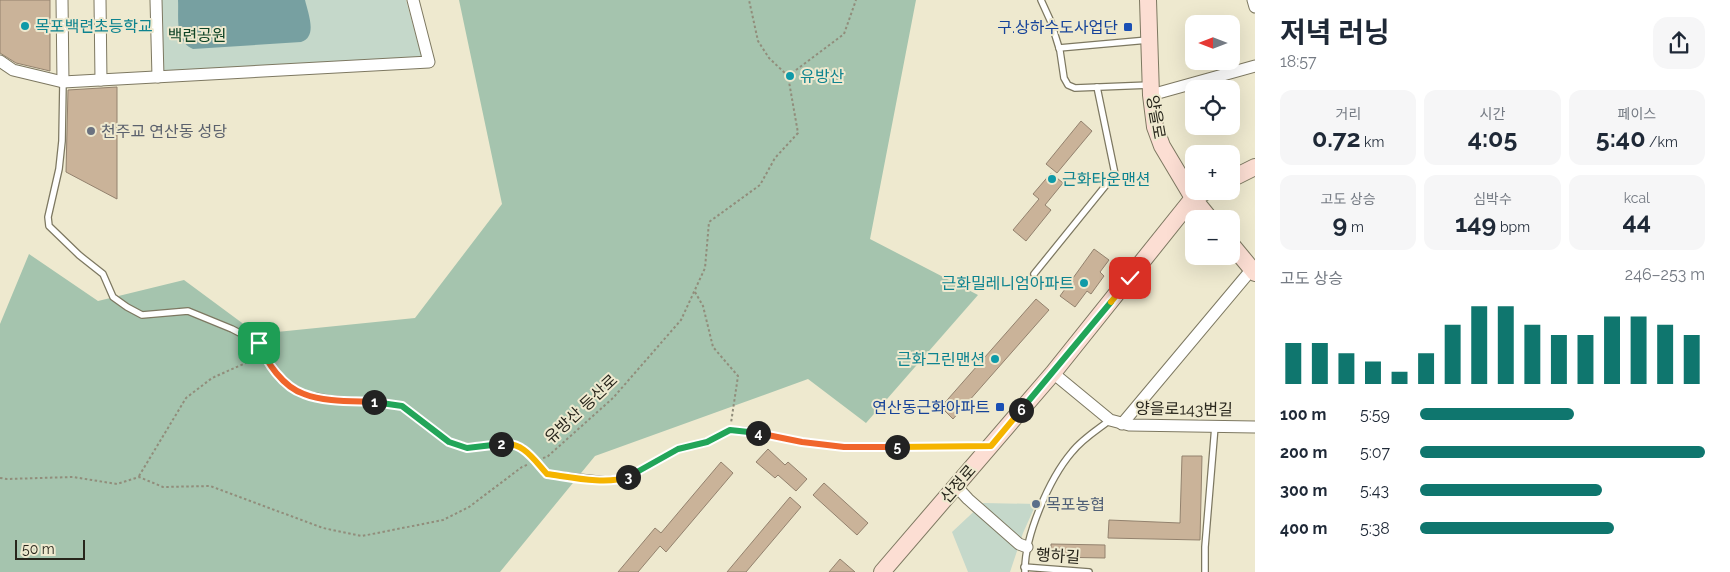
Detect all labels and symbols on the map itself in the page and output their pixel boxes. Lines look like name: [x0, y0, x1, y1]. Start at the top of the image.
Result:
north arrow: [1185, 15, 1240, 70]
place label: 목포백련초등학교: [35, 17, 153, 36]
place label: 구.상하수도사업단: [997, 18, 1118, 37]
marker: 목포백련초등학교: [19, 20, 31, 32]
marker: 구.상하수도사업단: [1122, 21, 1134, 33]
park label: 백련공원: [168, 26, 226, 45]
place label: 유방산: [800, 67, 844, 86]
marker: 유방산: [784, 70, 796, 82]
street label: 양을로: [1143, 94, 1169, 141]
place label: 천주교 연산동 성당: [101, 122, 227, 141]
marker: 천주교 연산동 성당: [85, 125, 97, 137]
place label: 근화타운맨션: [1062, 170, 1150, 189]
marker: 근화타운맨션: [1046, 173, 1058, 185]
pin: [1109, 257, 1151, 299]
place label: 근화밀레니엄아파트: [942, 274, 1074, 293]
marker: 근화밀레니엄아파트: [1078, 277, 1090, 289]
pin: [238, 322, 280, 364]
place label: 근화그린맨션: [897, 350, 985, 369]
marker: 근화그린맨션: [989, 353, 1001, 365]
street label: 유방산 등산로: [541, 370, 621, 447]
pin: 1: [362, 390, 386, 414]
place label: 연산동근화아파트: [872, 398, 990, 417]
pin: 6: [1008, 398, 1034, 422]
street label: 양을로143번길: [1135, 399, 1233, 419]
marker: 연산동근화아파트: [994, 401, 1006, 413]
pin: 4: [746, 420, 770, 446]
pin: 2: [488, 432, 514, 456]
pin: 5: [884, 434, 910, 460]
street label: 산정로: [936, 461, 980, 507]
pin: 3: [616, 464, 640, 490]
place label: 목포농협: [1046, 495, 1105, 514]
marker: 목포농협: [1030, 498, 1042, 510]
scale bar: [15, 537, 85, 560]
street label: 행하길: [1035, 545, 1081, 567]

